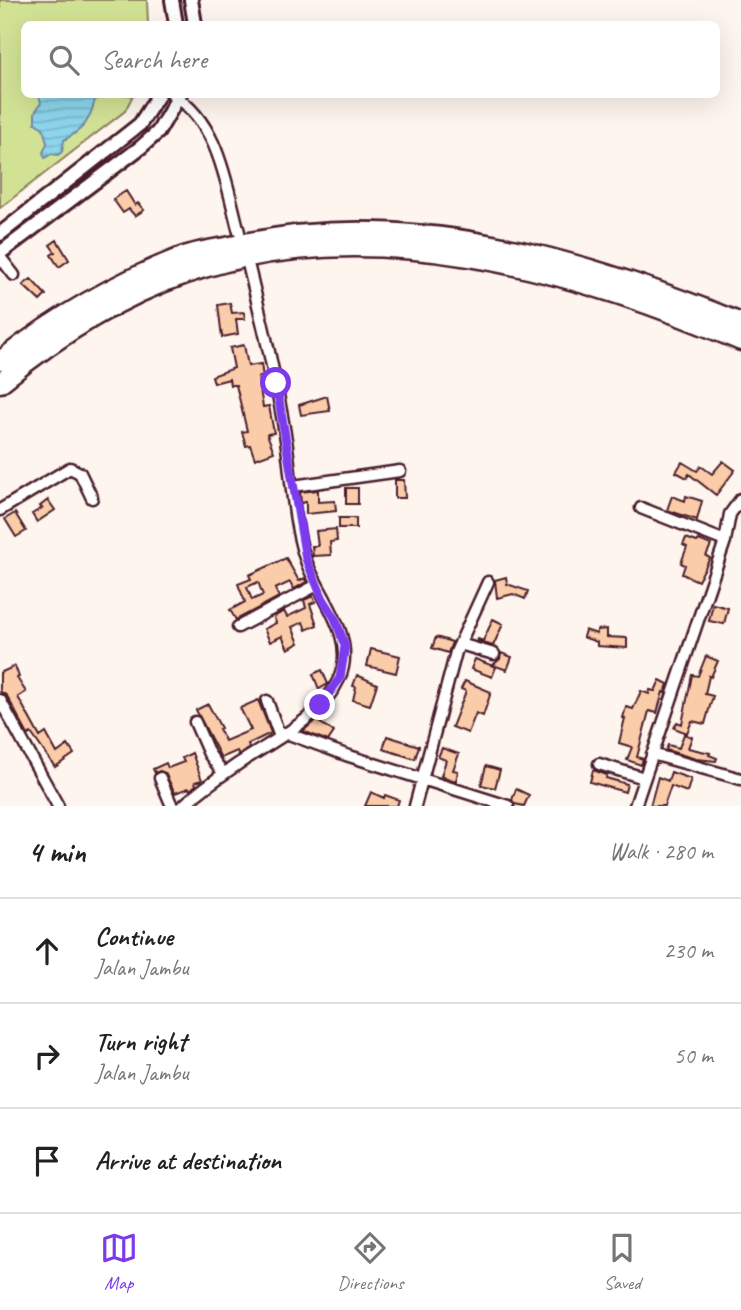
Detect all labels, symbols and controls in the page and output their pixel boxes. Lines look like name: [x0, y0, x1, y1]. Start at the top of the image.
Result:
search box: [21, 21, 720, 98]
icon: search: [45, 41, 83, 79]
text: Search here: [101, 43, 207, 76]
route start: [260, 367, 291, 398]
route end: [304, 689, 335, 720]
text: 4 min: [28, 833, 85, 871]
text: Walk · 280 m: [609, 837, 713, 866]
text: Continue: [95, 920, 173, 953]
icon: ahead: [28, 932, 66, 970]
text: 230 m: [664, 936, 713, 965]
text: Jalan Jambu: [95, 953, 189, 982]
text: Turn right: [95, 1025, 186, 1058]
icon: right: [28, 1037, 66, 1075]
text: 50 m: [674, 1041, 713, 1070]
text: Jalan Jambu: [95, 1058, 189, 1087]
icon: arrive: [28, 1142, 66, 1180]
text: Arrive at destination: [95, 1144, 281, 1177]
tab: Map: [100, 1229, 138, 1295]
tab: Directions: [337, 1229, 404, 1295]
tab: Saved: [603, 1229, 641, 1295]

